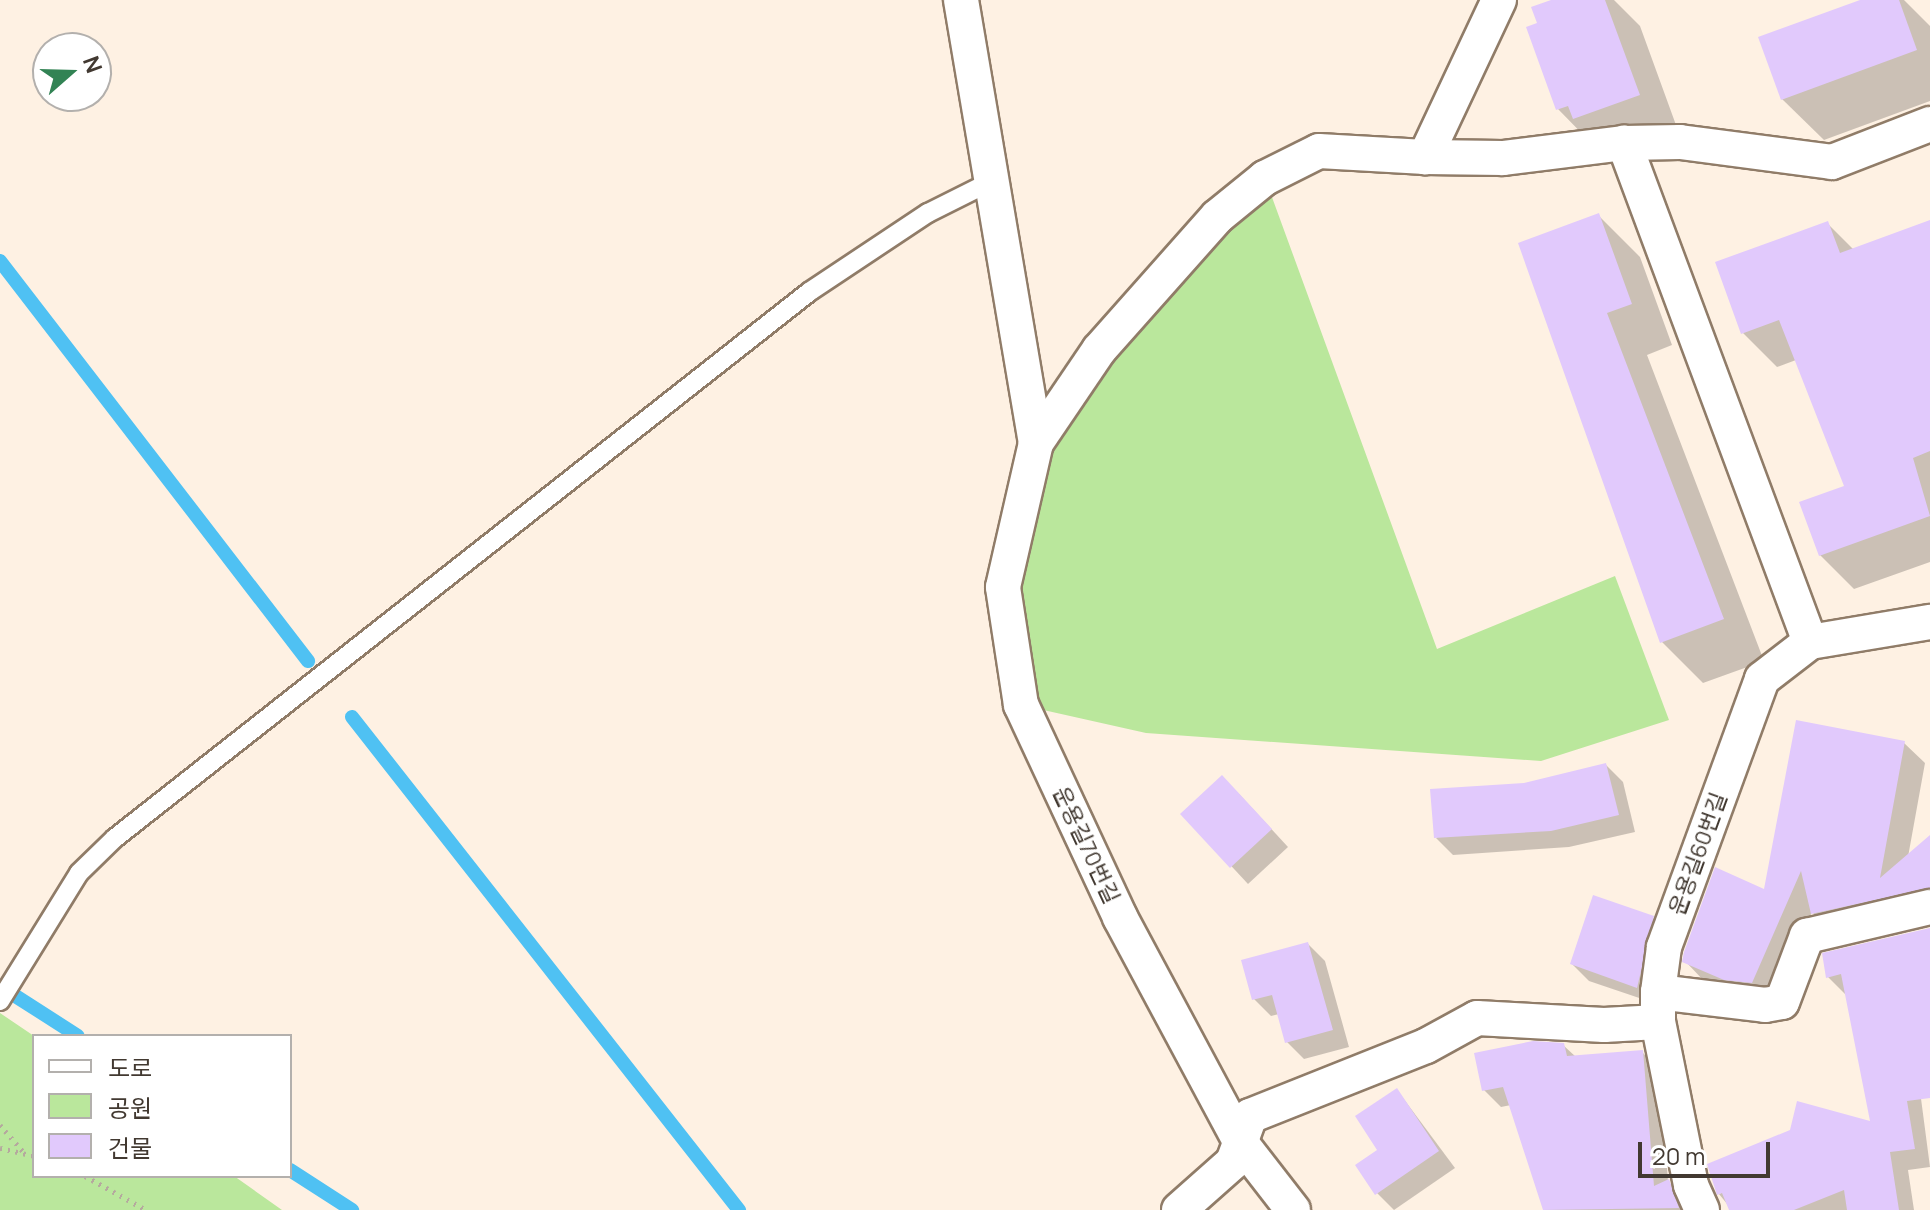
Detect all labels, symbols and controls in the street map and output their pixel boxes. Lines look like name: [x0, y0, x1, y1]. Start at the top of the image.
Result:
north arrow: [32, 32, 112, 112]
text: N: [76, 52, 109, 77]
street label: 운용길70번길: [1047, 782, 1125, 908]
street label: 운용길60번길: [1664, 789, 1732, 919]
legend: [32, 1034, 292, 1178]
text: 도로: [108, 1051, 152, 1084]
text: 공원: [108, 1091, 152, 1124]
scale bar: [1642, 1126, 1774, 1176]
text: 건물: [108, 1131, 152, 1164]
text: 20 m: [1652, 1139, 1705, 1172]

